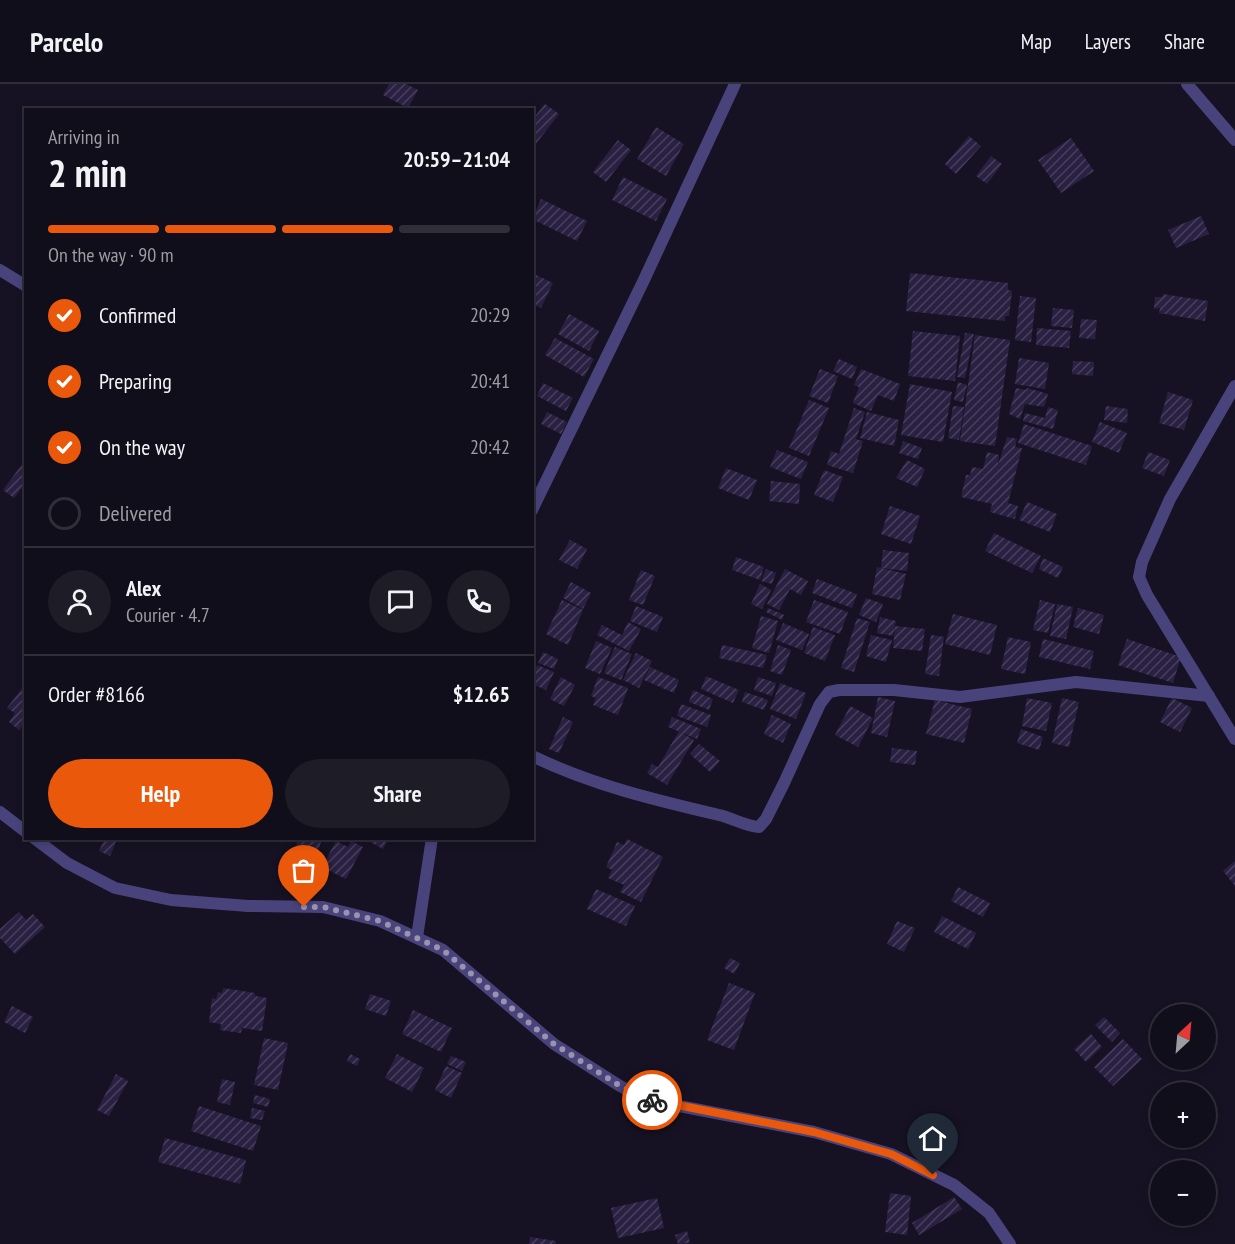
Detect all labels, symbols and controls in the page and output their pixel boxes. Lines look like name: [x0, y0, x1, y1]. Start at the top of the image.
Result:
text: Parcelo: [30, 23, 103, 60]
text: Map: [1021, 28, 1052, 55]
text: Layers: [1085, 28, 1131, 55]
text: Share: [1164, 28, 1205, 55]
text: Arriving in: [48, 124, 120, 150]
text: 20:59–21:04: [403, 145, 510, 173]
text: 2 min: [48, 147, 127, 198]
text: On the way · 90 m: [48, 242, 174, 268]
icon: check: [48, 299, 81, 332]
text: Confirmed: [99, 301, 176, 329]
text: 20:29: [470, 302, 510, 328]
icon: check: [48, 365, 81, 398]
text: Preparing: [99, 367, 172, 395]
text: 20:41: [470, 368, 510, 394]
icon: check: [48, 431, 81, 464]
text: On the way: [99, 433, 185, 461]
text: 20:42: [470, 434, 510, 460]
text: Delivered: [99, 499, 172, 527]
button: person: [48, 570, 111, 633]
button: chat: [369, 570, 432, 633]
button: phone: [447, 570, 510, 633]
text: Alex: [126, 574, 161, 602]
text: Courier · 4.7: [126, 602, 210, 628]
text: Order #8166: [48, 680, 145, 708]
text: $12.65: [453, 680, 510, 708]
button: Help: [48, 759, 273, 828]
button: Share: [285, 759, 510, 828]
pin: [278, 845, 329, 907]
icon: bag: [287, 854, 320, 887]
north arrow: [1150, 1004, 1216, 1070]
map controls: [1150, 1004, 1216, 1226]
courier: [622, 1070, 682, 1130]
button: +: [1150, 1082, 1216, 1148]
icon: bike: [636, 1084, 669, 1117]
pin: [907, 1113, 958, 1175]
icon: home: [916, 1122, 949, 1155]
button: −: [1150, 1160, 1216, 1226]

